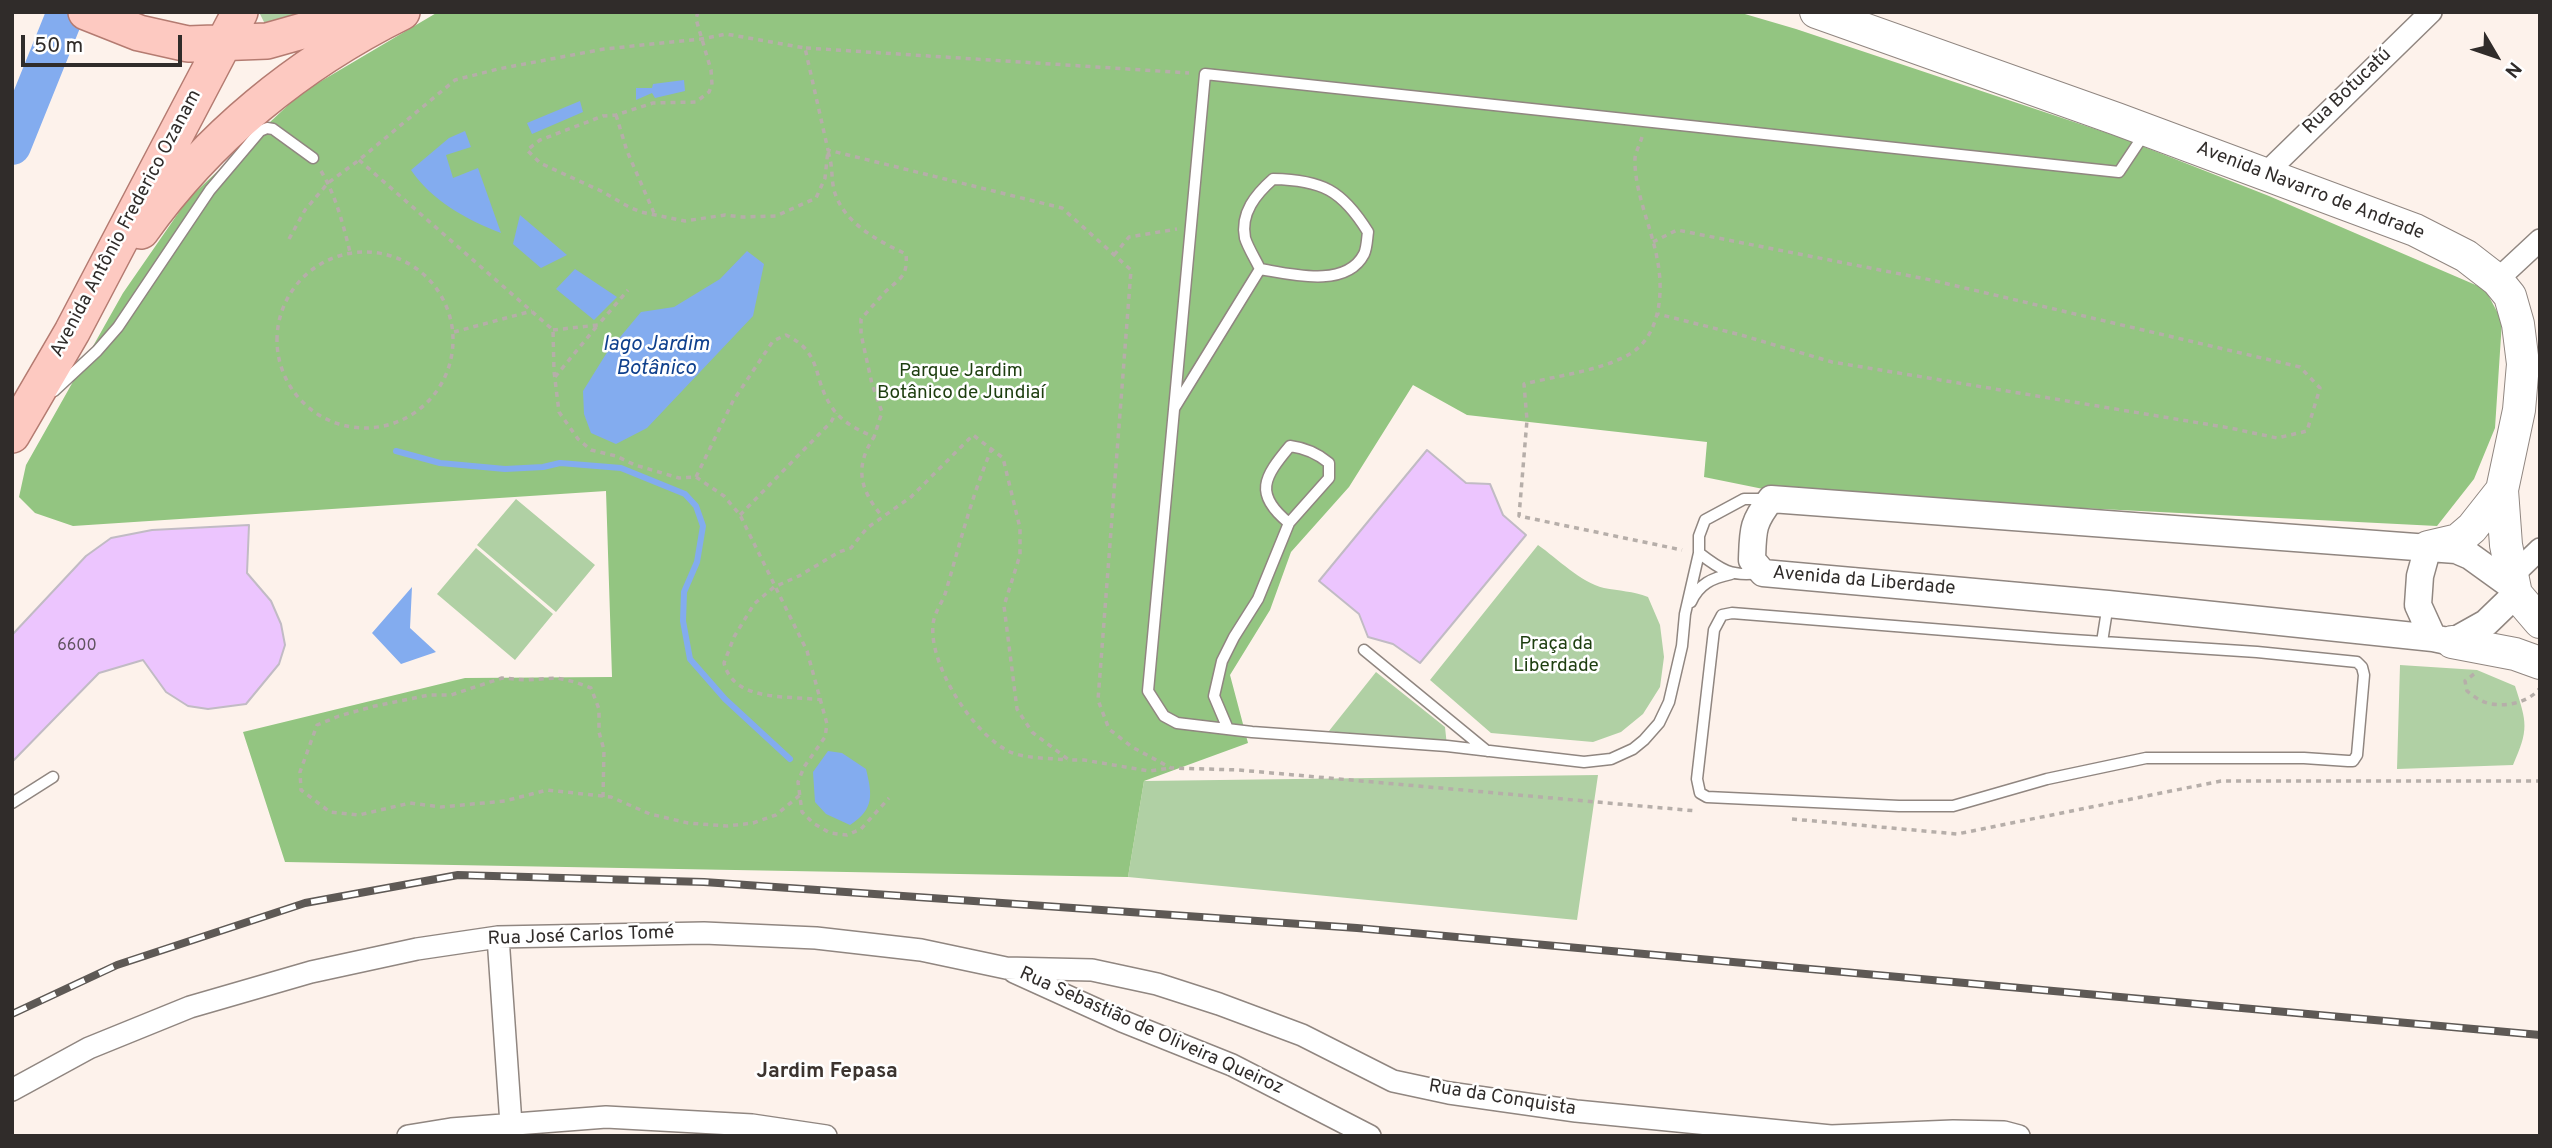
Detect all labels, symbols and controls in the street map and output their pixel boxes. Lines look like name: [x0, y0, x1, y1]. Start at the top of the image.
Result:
scale bar: [24, 21, 186, 65]
north arrow: [2461, 21, 2531, 91]
text: 50 m: [34, 33, 83, 60]
street label: Rua Botucatú: [2299, 44, 2397, 140]
text: N: [2499, 56, 2526, 82]
street label: Avenida Antônio Frederico Ozanam: [47, 86, 207, 362]
street label: Avenida Navarro de Andrade: [2193, 138, 2427, 246]
water label: lago Jardim Botânico: [603, 333, 709, 383]
park label: Parque Jardim Botânico de Jundiaí: [877, 361, 1045, 405]
street label: Avenida da Liberdade: [1772, 563, 1956, 601]
park label: Praça da Liberdade: [1513, 634, 1599, 678]
house number: 6600: [57, 637, 97, 657]
street label: Rua José Carlos Tomé: [487, 922, 675, 952]
street label: Rua Sebastião de Oliveira Queiroz: [1015, 963, 1287, 1101]
district label: Jardim Fepasa: [756, 1060, 898, 1086]
street label: Rua da Conquista: [1427, 1076, 1577, 1122]

